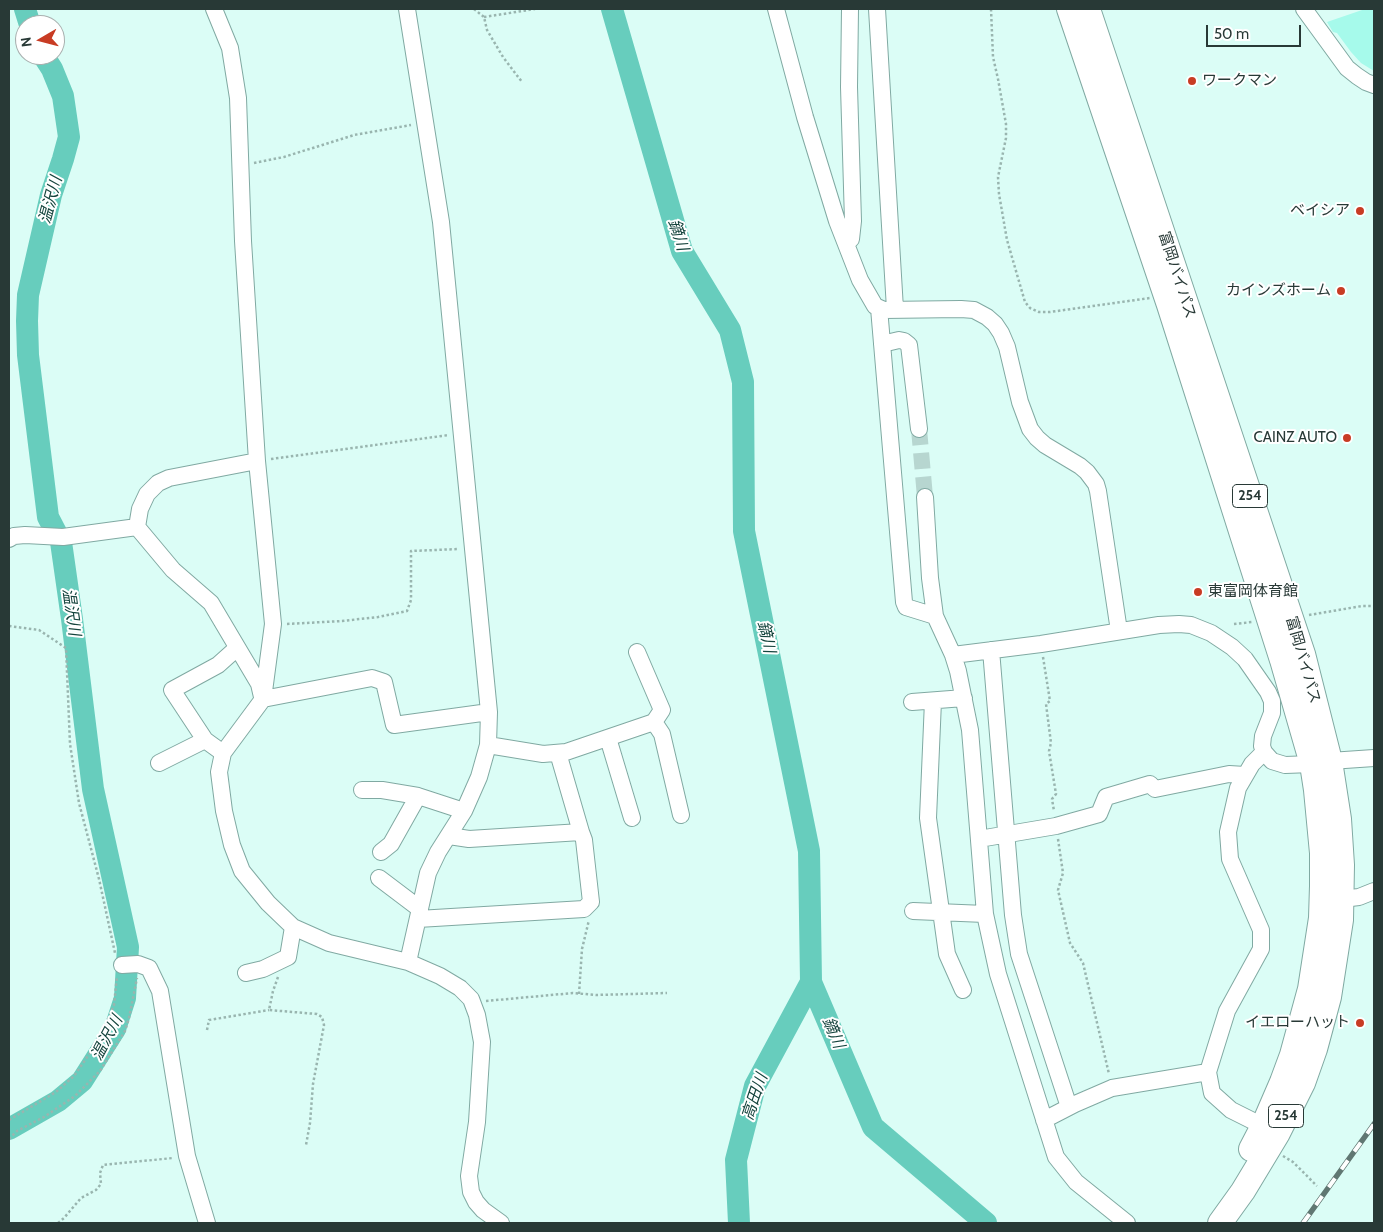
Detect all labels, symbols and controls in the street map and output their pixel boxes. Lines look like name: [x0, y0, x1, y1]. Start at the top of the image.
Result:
north arrow: [15, 15, 65, 65]
scale bar: [1208, 15, 1303, 47]
text: 50 m: [1214, 25, 1249, 43]
text: N: [17, 36, 36, 48]
place label: ワークマン: [1202, 72, 1277, 90]
marker: ワークマン: [1186, 75, 1198, 87]
water label: 温沢川: [36, 174, 66, 226]
place label: ベイシア: [1290, 202, 1350, 220]
marker: ベイシア: [1354, 205, 1366, 217]
water label: 鏑川: [664, 217, 692, 253]
street label: 富岡バイパス: [1155, 229, 1199, 321]
place label: カインズホーム: [1226, 282, 1331, 300]
marker: カインズホーム: [1335, 285, 1347, 297]
place label: CAINZ AUTO: [1253, 429, 1337, 447]
marker: CAINZ AUTO: [1341, 432, 1353, 444]
road number: 254: [1232, 484, 1268, 508]
place label: 東富岡体育館: [1208, 583, 1298, 601]
marker: 東富岡体育館: [1192, 586, 1204, 598]
water label: 温沢川: [58, 587, 84, 637]
street label: 富岡バイパス: [1282, 614, 1324, 706]
water label: 鏑川: [753, 619, 779, 655]
water label: 温沢川: [87, 1012, 127, 1064]
place label: イエローハット: [1245, 1014, 1350, 1032]
water label: 鏑川: [818, 1015, 848, 1051]
marker: イエローハット: [1354, 1017, 1366, 1029]
water label: 高田川: [738, 1071, 772, 1123]
road number: 254: [1268, 1104, 1304, 1128]

